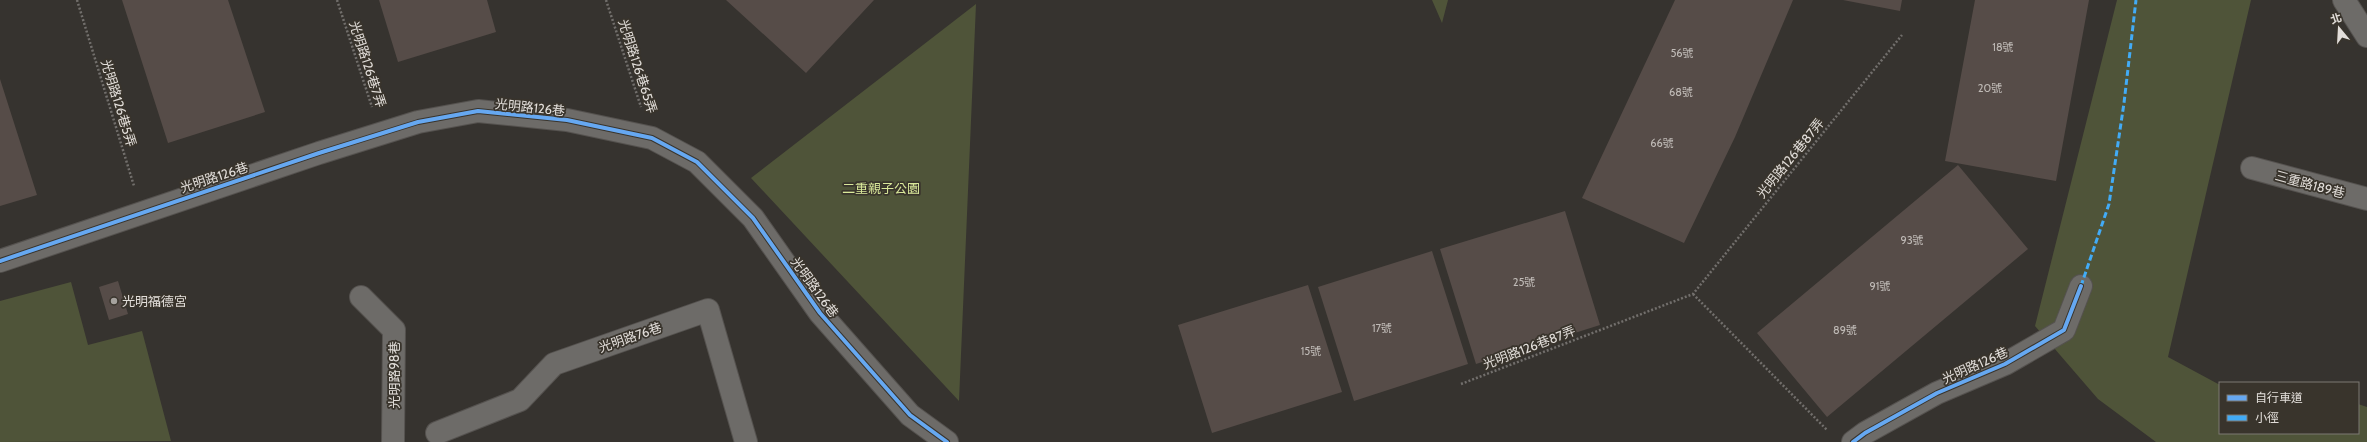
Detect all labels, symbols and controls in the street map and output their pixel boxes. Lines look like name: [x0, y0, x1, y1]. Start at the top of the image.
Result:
north arrow: [2319, 8, 2359, 48]
text: 北: [2329, 10, 2343, 27]
street label: 光明路126巷65弄: [615, 17, 661, 115]
street label: 光明路126巷7弄: [346, 19, 390, 109]
house number: 18號: [1992, 40, 2014, 54]
house number: 56號: [1670, 46, 1694, 60]
street label: 光明路126巷5弄: [98, 57, 140, 149]
house number: 20號: [1978, 81, 2002, 95]
house number: 68號: [1669, 85, 1693, 99]
street label: 光明路126巷: [494, 95, 566, 119]
street label: 光明路126巷87弄: [1753, 115, 1827, 201]
house number: 66號: [1650, 136, 1674, 150]
street label: 光明路126巷: [178, 159, 250, 195]
street label: 三重路189巷: [2273, 167, 2347, 201]
park label: 二重親子公園: [842, 180, 920, 196]
house number: 93號: [1900, 233, 1924, 247]
street label: 光明路126巷: [788, 254, 842, 320]
house number: 25號: [1513, 275, 1535, 289]
house number: 91號: [1870, 279, 1890, 293]
place label: 光明福德宮: [122, 293, 187, 309]
marker: 光明福德宮: [109, 296, 119, 306]
street label: 光明路76巷: [596, 319, 664, 355]
house number: 17號: [1372, 321, 1392, 335]
street label: 光明路126巷87弄: [1480, 322, 1578, 372]
house number: 89號: [1833, 323, 1857, 337]
street label: 光明路98巷: [386, 341, 402, 409]
street label: 光明路126巷: [1940, 343, 2010, 387]
house number: 15號: [1301, 344, 1321, 358]
legend: [2219, 382, 2359, 434]
text: 自行車道: [2255, 390, 2303, 405]
text: 小徑: [2255, 410, 2279, 425]

